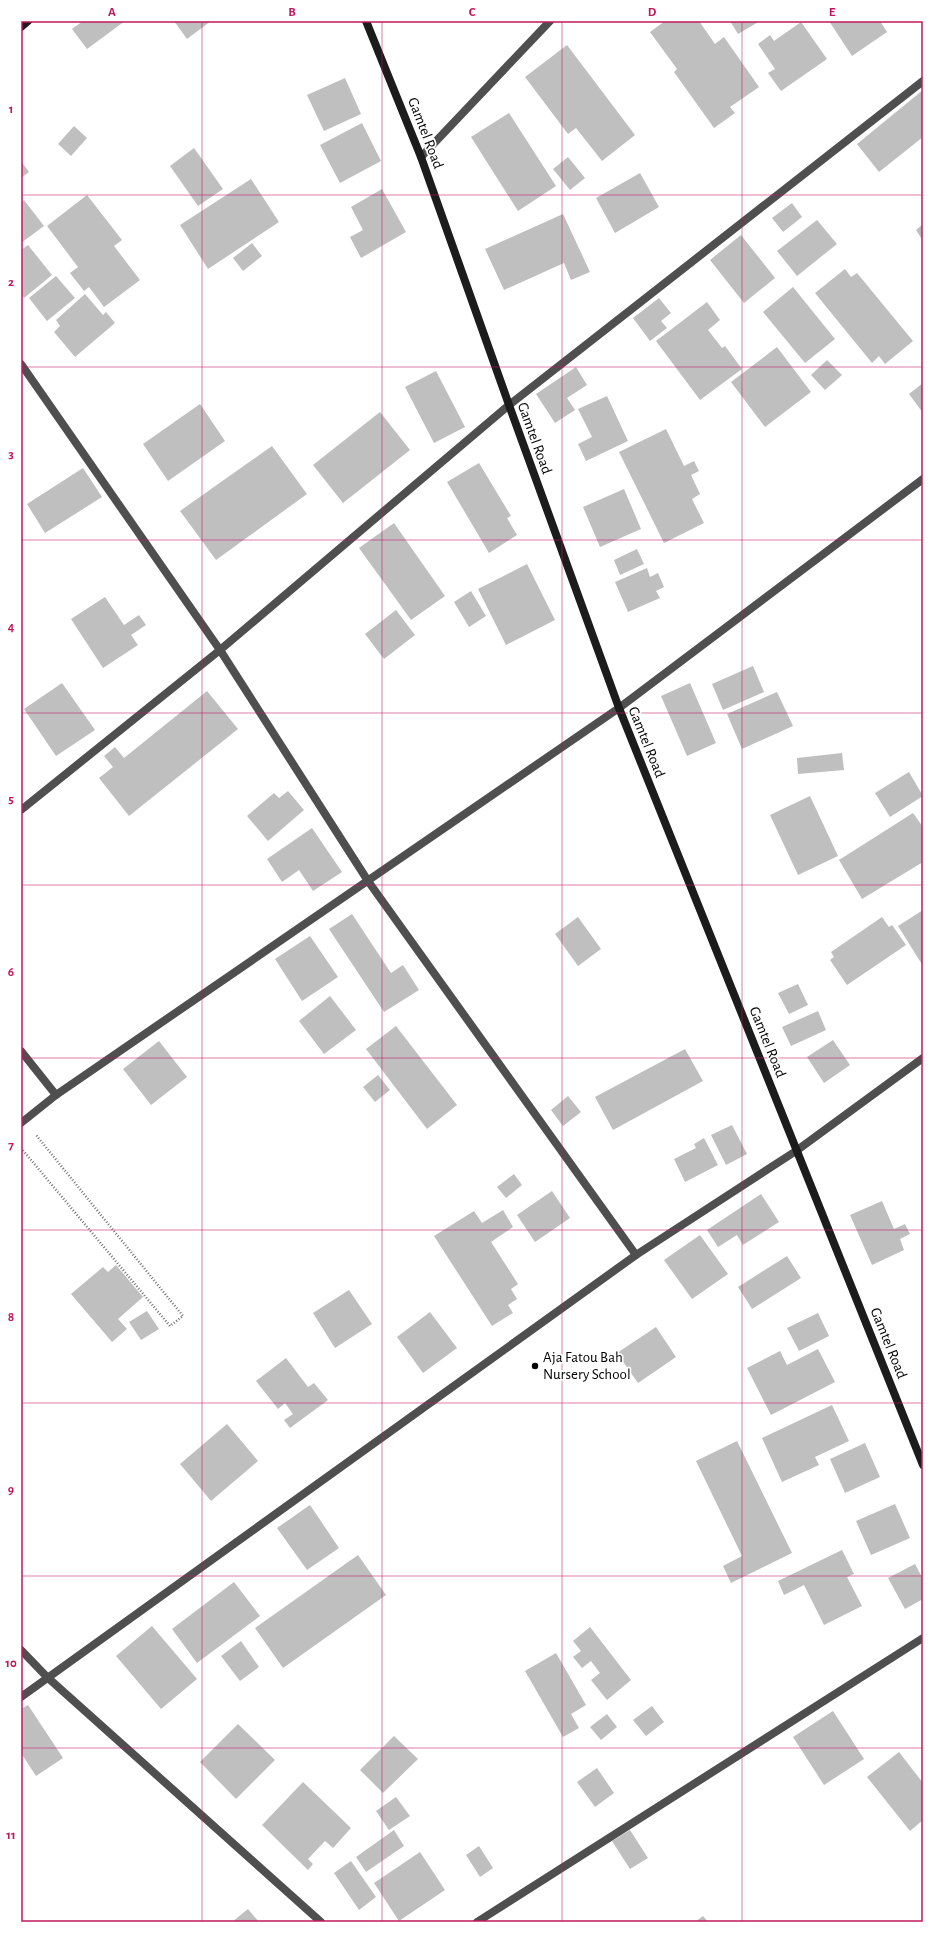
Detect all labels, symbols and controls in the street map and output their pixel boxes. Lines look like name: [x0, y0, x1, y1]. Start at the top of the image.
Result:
text: A: [108, 6, 116, 19]
text: B: [288, 6, 296, 19]
text: C: [469, 6, 476, 19]
text: D: [648, 6, 657, 19]
text: E: [829, 6, 836, 19]
street label: Gamtel Road: [405, 95, 446, 171]
text: 1: [9, 103, 13, 116]
text: 2: [8, 276, 14, 289]
street label: Gamtel Road: [515, 400, 555, 476]
text: 3: [8, 448, 14, 461]
text: 4: [8, 621, 15, 634]
street label: Gamtel Road: [626, 705, 668, 780]
text: 5: [8, 793, 14, 806]
text: 6: [8, 966, 14, 979]
street label: Gamtel Road: [747, 1005, 789, 1080]
text: 7: [8, 1139, 14, 1152]
street label: Gamtel Road: [868, 1306, 910, 1381]
text: 8: [8, 1311, 14, 1324]
place label: Aja Fatou Bah Nursery School: [543, 1350, 631, 1382]
marker: Aja Fatou Bah Nursery School: [530, 1361, 540, 1371]
text: 9: [8, 1484, 14, 1497]
text: 10: [5, 1657, 17, 1670]
text: 11: [6, 1829, 16, 1842]

